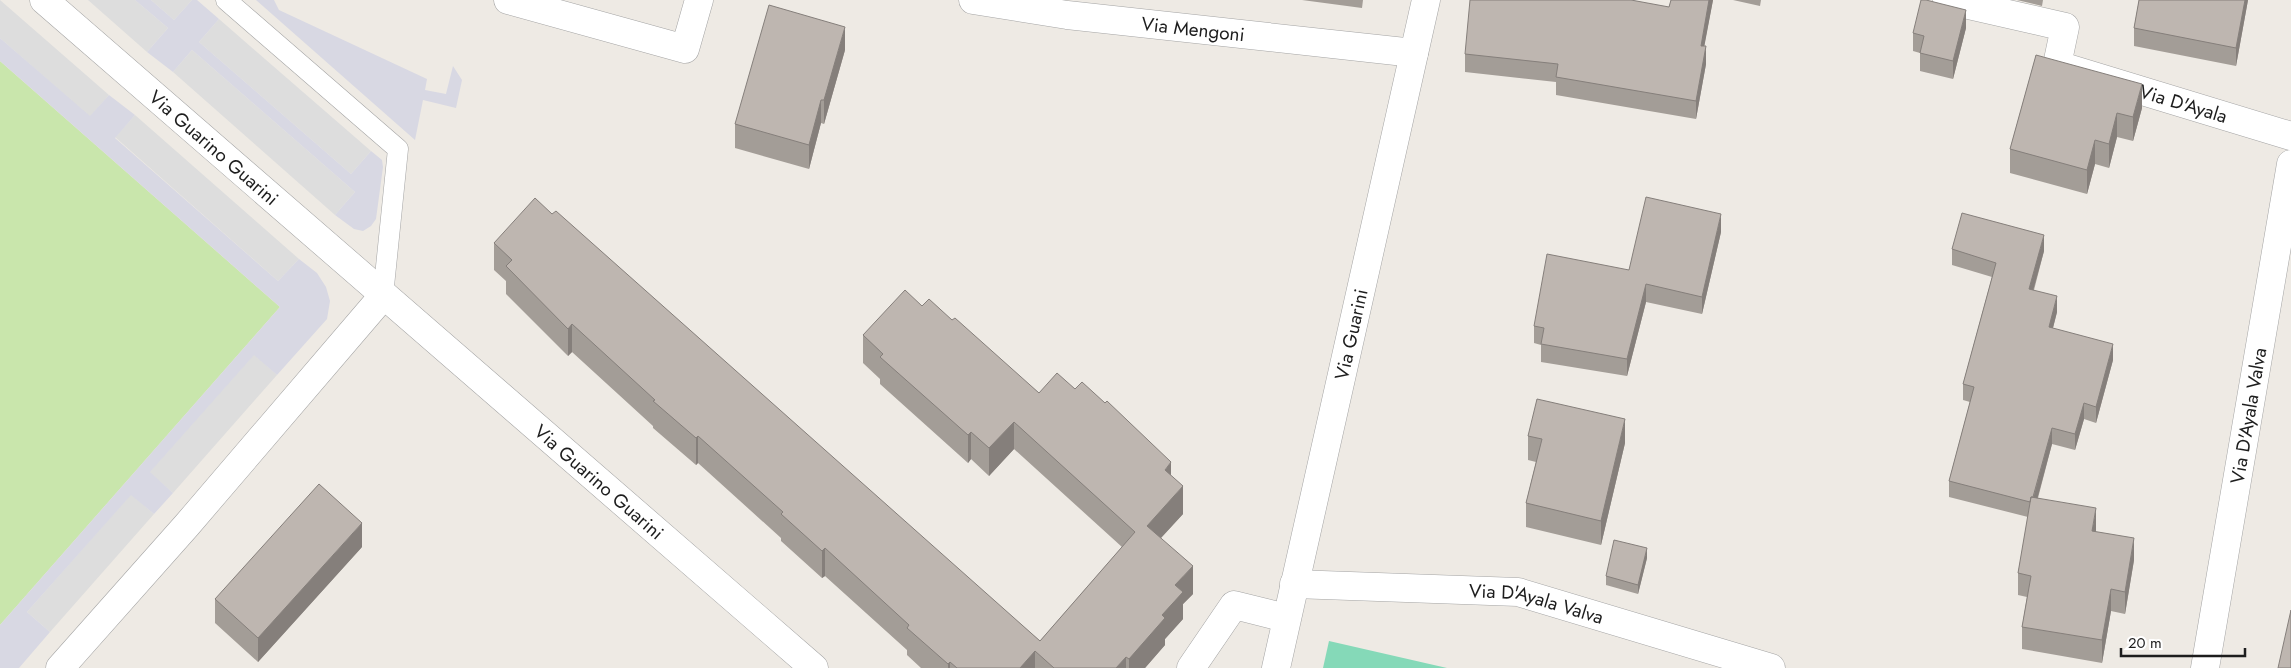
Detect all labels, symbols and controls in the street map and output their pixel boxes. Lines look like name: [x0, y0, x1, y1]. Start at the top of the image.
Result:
street label: Via Mengoni: [1140, 10, 1246, 48]
street label: Via D'Ayala: [2136, 77, 2231, 129]
street label: Via Guarino Guarini: [143, 84, 285, 211]
street label: Via Guarini: [1328, 286, 1374, 382]
street label: Via D'Ayala Valva: [2223, 345, 2273, 486]
street label: Via Guarino Guarini: [528, 418, 670, 546]
street label: Via D'Ayala Valva: [1468, 577, 1607, 630]
scale bar: [2121, 626, 2245, 658]
text: 20 m: [2128, 632, 2162, 654]

